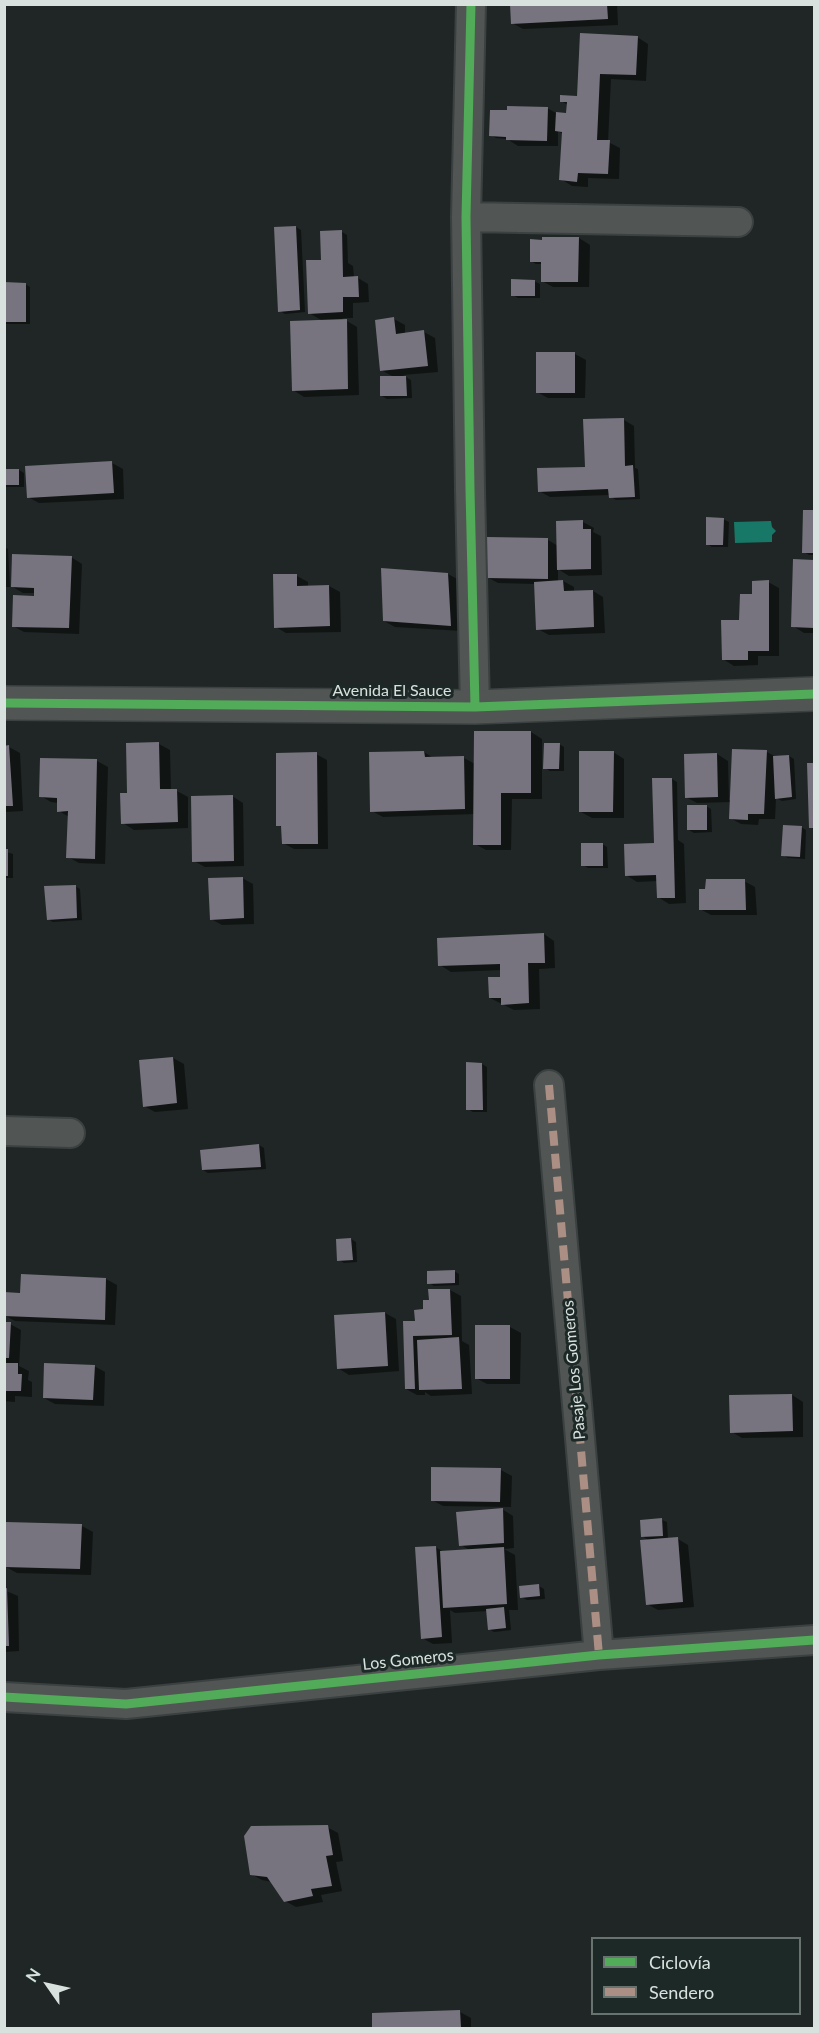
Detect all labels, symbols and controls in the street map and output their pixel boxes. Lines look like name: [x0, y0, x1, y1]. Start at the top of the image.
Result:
street label: Avenida El Sauce: [333, 681, 451, 701]
street label: Pasaje Los Gomeros: [558, 1299, 590, 1441]
street label: Los Gomeros: [361, 1646, 455, 1674]
legend: [591, 1937, 801, 2015]
text: Ciclovía: [649, 1951, 711, 1973]
north arrow: [18, 1955, 78, 2015]
text: N: [21, 1964, 44, 1985]
text: Sendero: [649, 1981, 714, 2003]

